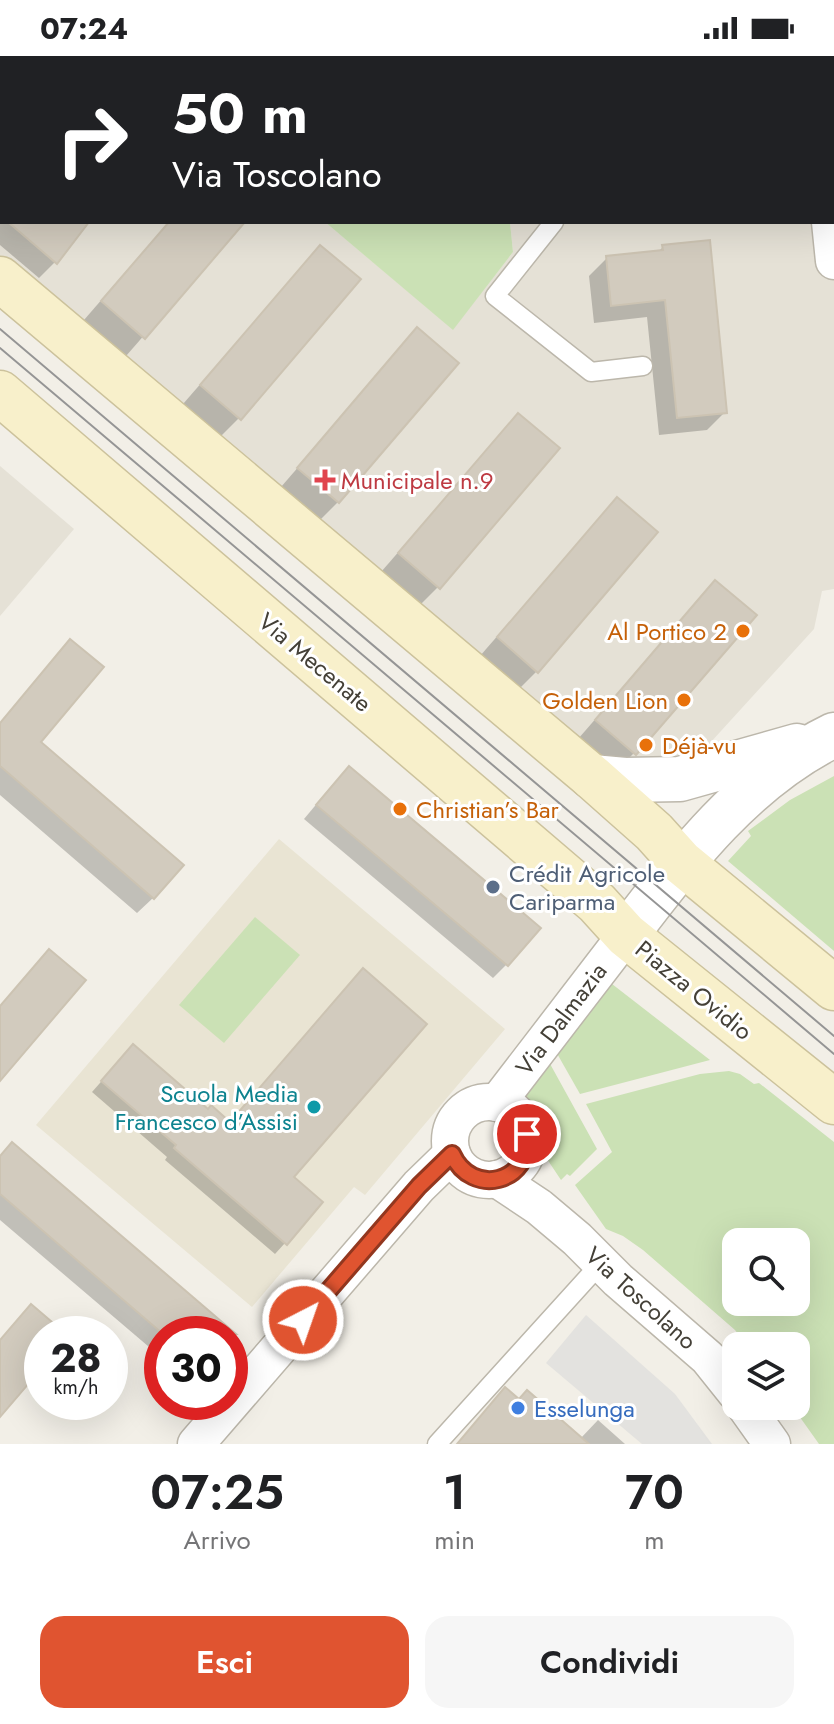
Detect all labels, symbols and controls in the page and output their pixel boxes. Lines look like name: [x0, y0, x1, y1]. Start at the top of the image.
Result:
text: 07:24: [40, 7, 128, 50]
text: 50 m: [172, 73, 308, 154]
icon: right: [40, 88, 144, 192]
text: Via Toscolano: [172, 148, 382, 200]
place label: Municipale n.9: [341, 463, 494, 498]
marker: Municipale n.9: [316, 471, 334, 489]
street label: Via Mecenate: [251, 604, 379, 720]
place label: Al Portico 2: [607, 614, 727, 649]
marker: Al Portico 2: [734, 622, 752, 640]
place label: Golden Lion: [542, 683, 668, 718]
marker: Golden Lion: [675, 691, 693, 709]
place label: Déjà-vu: [662, 728, 737, 763]
marker: Déjà-vu: [637, 736, 655, 754]
place label: Christian’s Bar: [416, 792, 560, 827]
marker: Christian’s Bar: [391, 800, 409, 818]
place label: Crédit Agricole Cariparma: [509, 856, 665, 919]
marker: Crédit Agricole Cariparma: [484, 878, 502, 896]
street label: Piazza Ovidio: [628, 932, 760, 1048]
street label: Via Dalmazia: [507, 955, 615, 1083]
place label: Scuola Media Francesco d’Assisi: [115, 1076, 298, 1139]
marker: Scuola Media Francesco d’Assisi: [305, 1098, 323, 1116]
pin: [493, 1100, 561, 1168]
icon: arrive: [505, 1112, 549, 1156]
map controls: [722, 1228, 810, 1420]
button: search: [722, 1228, 810, 1316]
street label: Via Toscolano: [577, 1238, 705, 1358]
position arrow: [261, 1278, 345, 1362]
speed limit sign: 30: [144, 1316, 248, 1420]
text: 28: [50, 1329, 102, 1387]
button: layers: [722, 1332, 810, 1420]
text: km/h: [53, 1373, 99, 1402]
place label: Esselunga: [534, 1391, 635, 1426]
marker: Esselunga: [509, 1399, 527, 1417]
text: 07:25: [150, 1458, 284, 1527]
text: 1: [443, 1458, 466, 1527]
text: 70: [625, 1458, 684, 1527]
text: Arrivo: [184, 1521, 251, 1559]
text: min: [434, 1521, 475, 1559]
text: m: [644, 1521, 665, 1559]
button: Esci: [40, 1616, 409, 1708]
button: Condividi: [425, 1616, 794, 1708]

